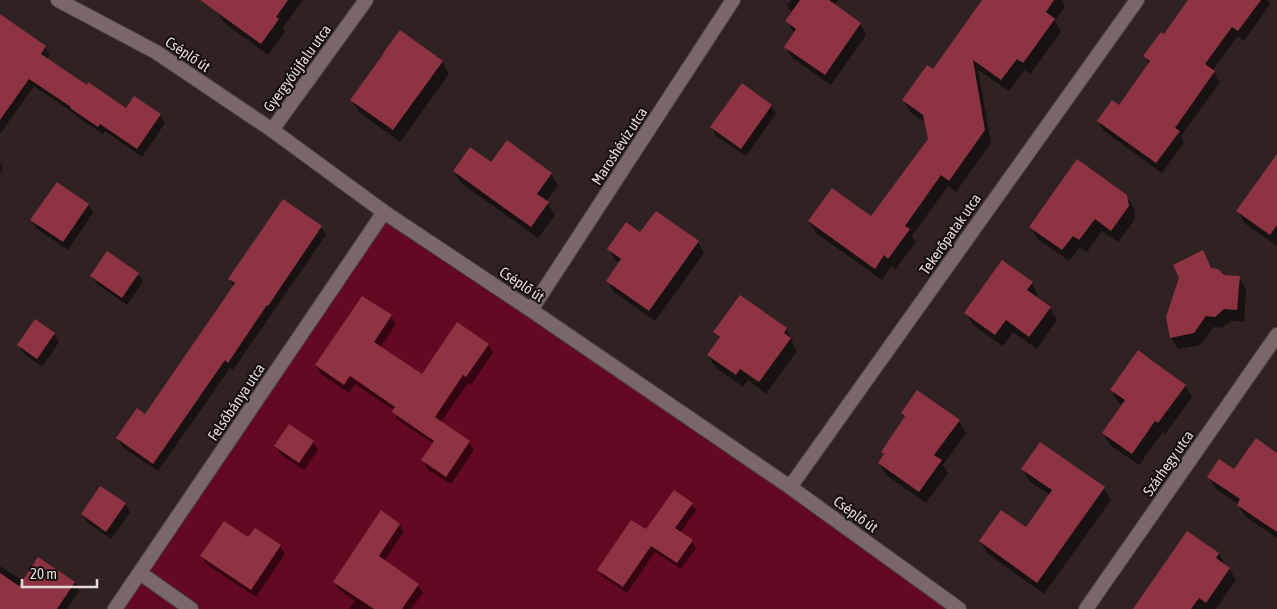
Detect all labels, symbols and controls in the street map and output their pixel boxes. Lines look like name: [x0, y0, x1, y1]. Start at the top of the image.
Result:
street label: Gyergyóújfalu utca: [260, 21, 334, 115]
street label: Cséplő út: [162, 33, 214, 75]
street label: Maroshévíz utca: [588, 104, 650, 188]
street label: Tekerőpatak utca: [916, 190, 984, 278]
street label: Cséplő út: [496, 263, 548, 305]
street label: Felsőbánya utca: [204, 360, 268, 444]
street label: Szárhegy utca: [1139, 427, 1197, 499]
street label: Cséplő út: [831, 492, 881, 536]
scale bar: [22, 556, 98, 588]
text: 20 m: [30, 565, 57, 582]

